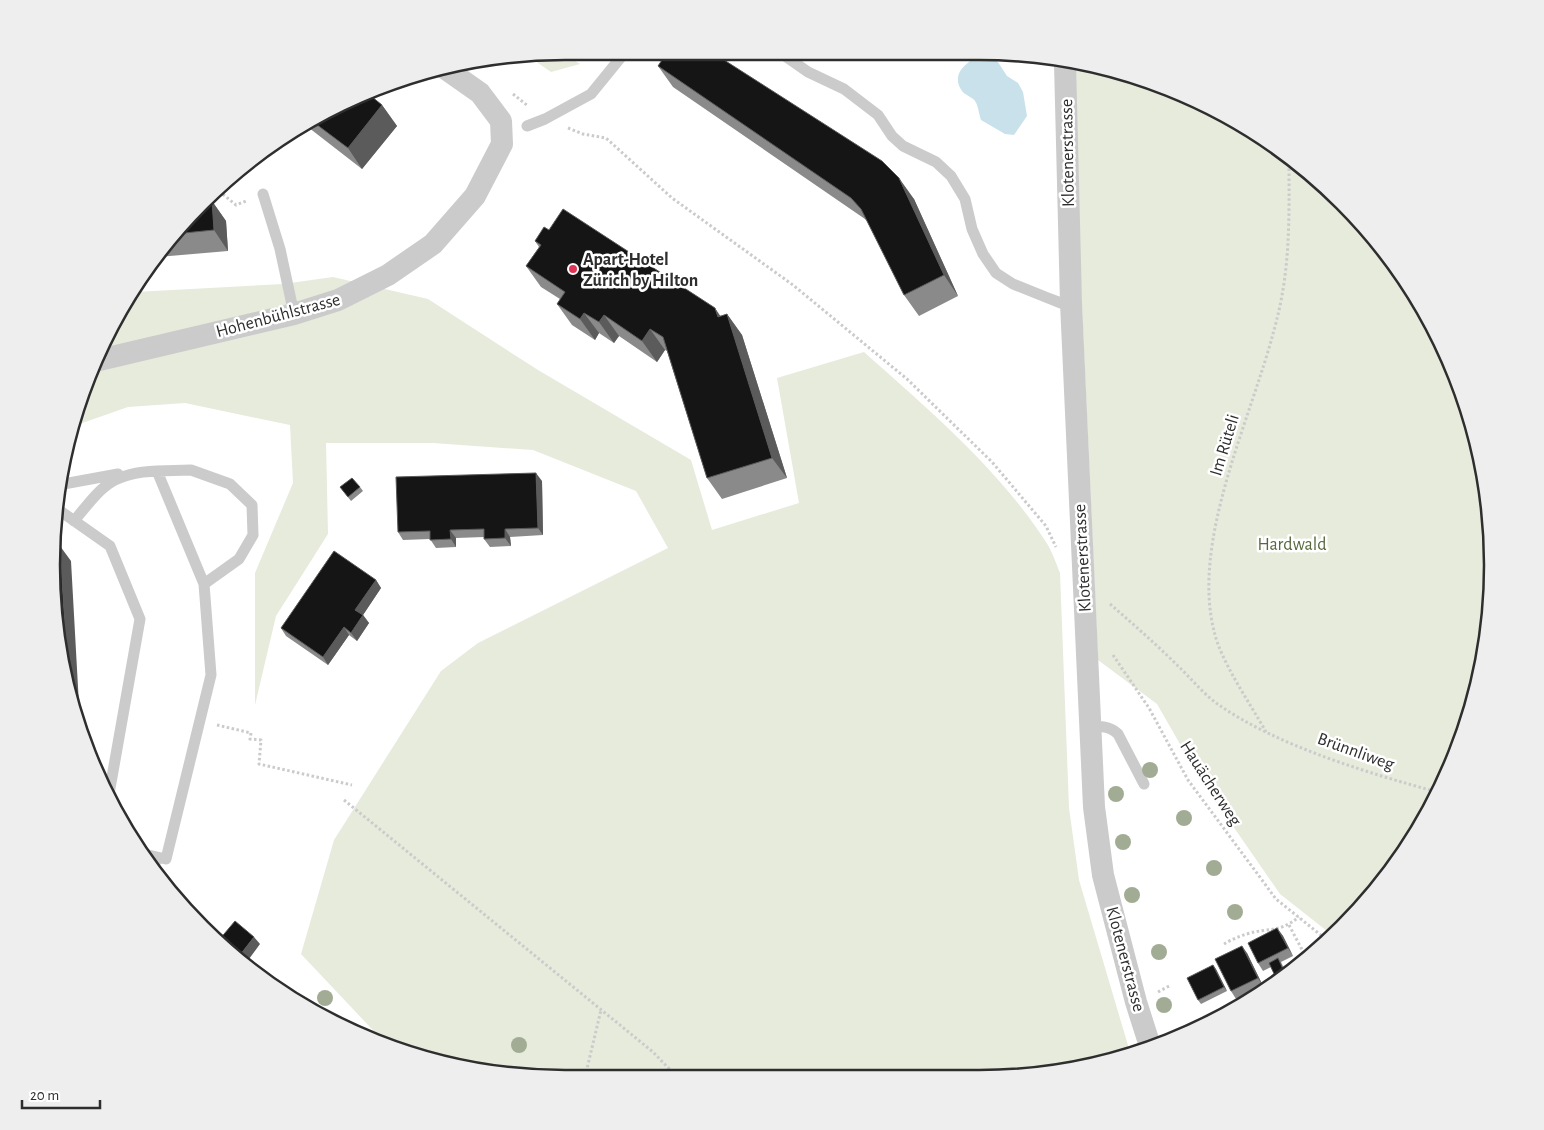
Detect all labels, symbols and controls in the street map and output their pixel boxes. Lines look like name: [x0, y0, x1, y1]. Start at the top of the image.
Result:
street label: Klotenerstrasse: [1058, 99, 1078, 207]
place label: Apart-Hotel Zürich by Hilton: [583, 251, 698, 290]
marker: Apart-Hotel Zürich by Hilton: [567, 263, 579, 275]
street label: Hohenbühlstrasse: [214, 291, 342, 341]
street label: Im Rüteli: [1207, 412, 1243, 478]
street label: Klotenerstrasse: [1071, 503, 1095, 612]
park label: Hardwald: [1257, 536, 1327, 554]
street label: Brünnliweg: [1315, 730, 1397, 774]
street label: Hauächerweg: [1176, 738, 1244, 829]
street label: Klotenerstrasse: [1102, 905, 1148, 1014]
scale bar: [22, 1078, 100, 1110]
text: 20 m: [30, 1088, 59, 1103]

